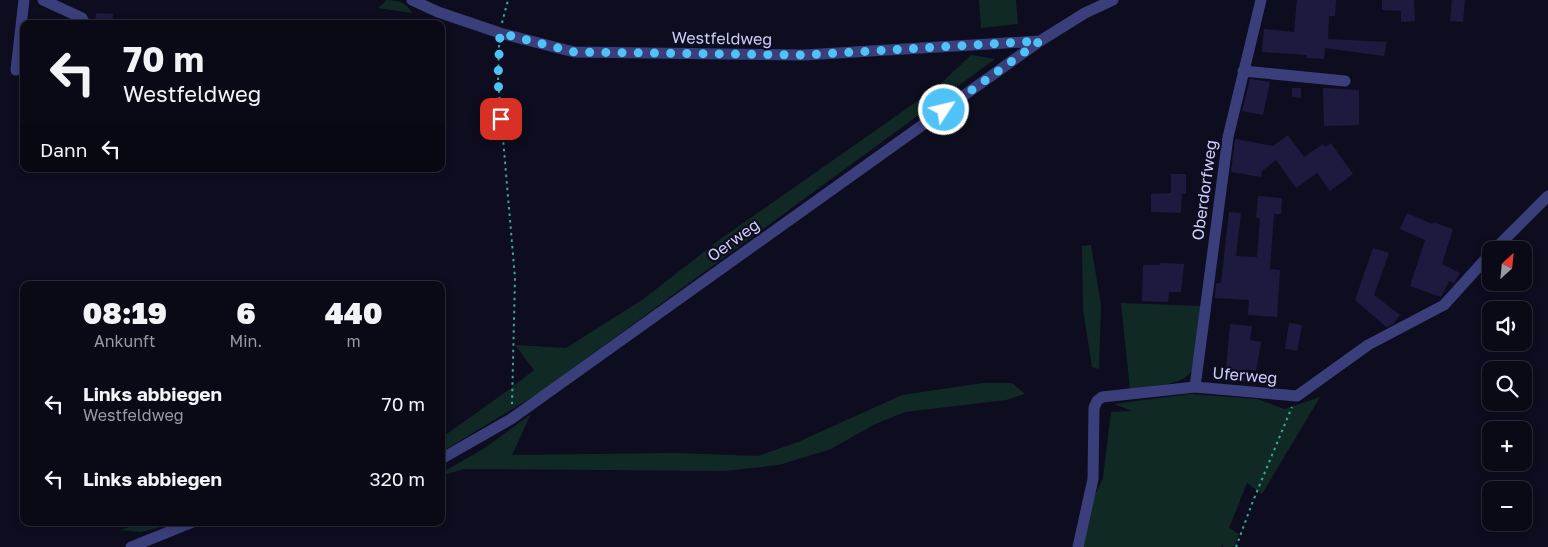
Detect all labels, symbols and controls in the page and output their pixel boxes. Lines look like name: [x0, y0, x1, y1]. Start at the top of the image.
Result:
street label: Westfeldweg: [672, 27, 772, 49]
text: 70 m: [123, 38, 204, 80]
icon: left: [40, 40, 105, 105]
text: Westfeldweg: [123, 80, 261, 107]
position arrow: [917, 83, 969, 135]
pin: [480, 98, 522, 140]
icon: arrive: [487, 105, 515, 133]
icon: left: [97, 135, 125, 163]
text: Dann: [40, 138, 87, 161]
street label: Oberdorfweg: [1187, 139, 1221, 241]
street label: Oerweg: [703, 214, 763, 266]
north arrow: [1482, 241, 1532, 291]
map controls: [1482, 241, 1532, 531]
text: 08:19: [82, 295, 167, 331]
text: 6: [236, 295, 256, 331]
text: 440: [325, 295, 383, 331]
button: sound: [1482, 301, 1532, 351]
text: Ankunft: [94, 331, 156, 351]
text: Min.: [230, 331, 262, 351]
text: m: [347, 331, 361, 351]
button: search: [1482, 361, 1532, 411]
street label: Uferweg: [1212, 362, 1278, 388]
text: Links abbiegen: [83, 382, 222, 405]
icon: left: [40, 390, 68, 418]
text: 70 m: [382, 392, 425, 415]
text: Westfeldweg: [83, 405, 184, 425]
button: +: [1482, 421, 1532, 471]
icon: left: [40, 465, 68, 493]
text: Links abbiegen: [83, 467, 222, 490]
text: 320 m: [370, 467, 425, 490]
button: −: [1482, 481, 1532, 531]

